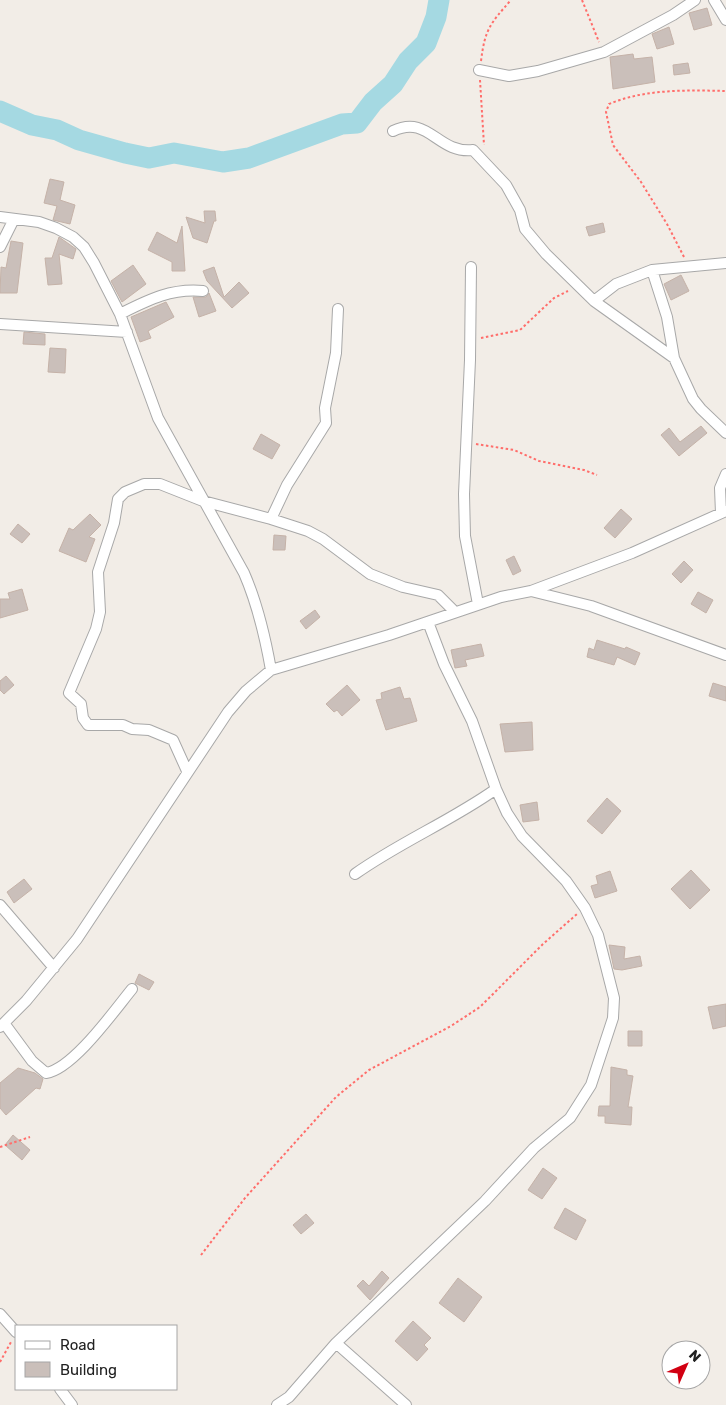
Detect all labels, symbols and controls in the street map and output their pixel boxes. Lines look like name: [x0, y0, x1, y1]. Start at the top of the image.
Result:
legend: [15, 1325, 178, 1390]
text: Road: [60, 1336, 96, 1354]
north arrow: [661, 1340, 711, 1390]
text: N: [685, 1347, 704, 1366]
text: Building: [60, 1361, 117, 1379]

